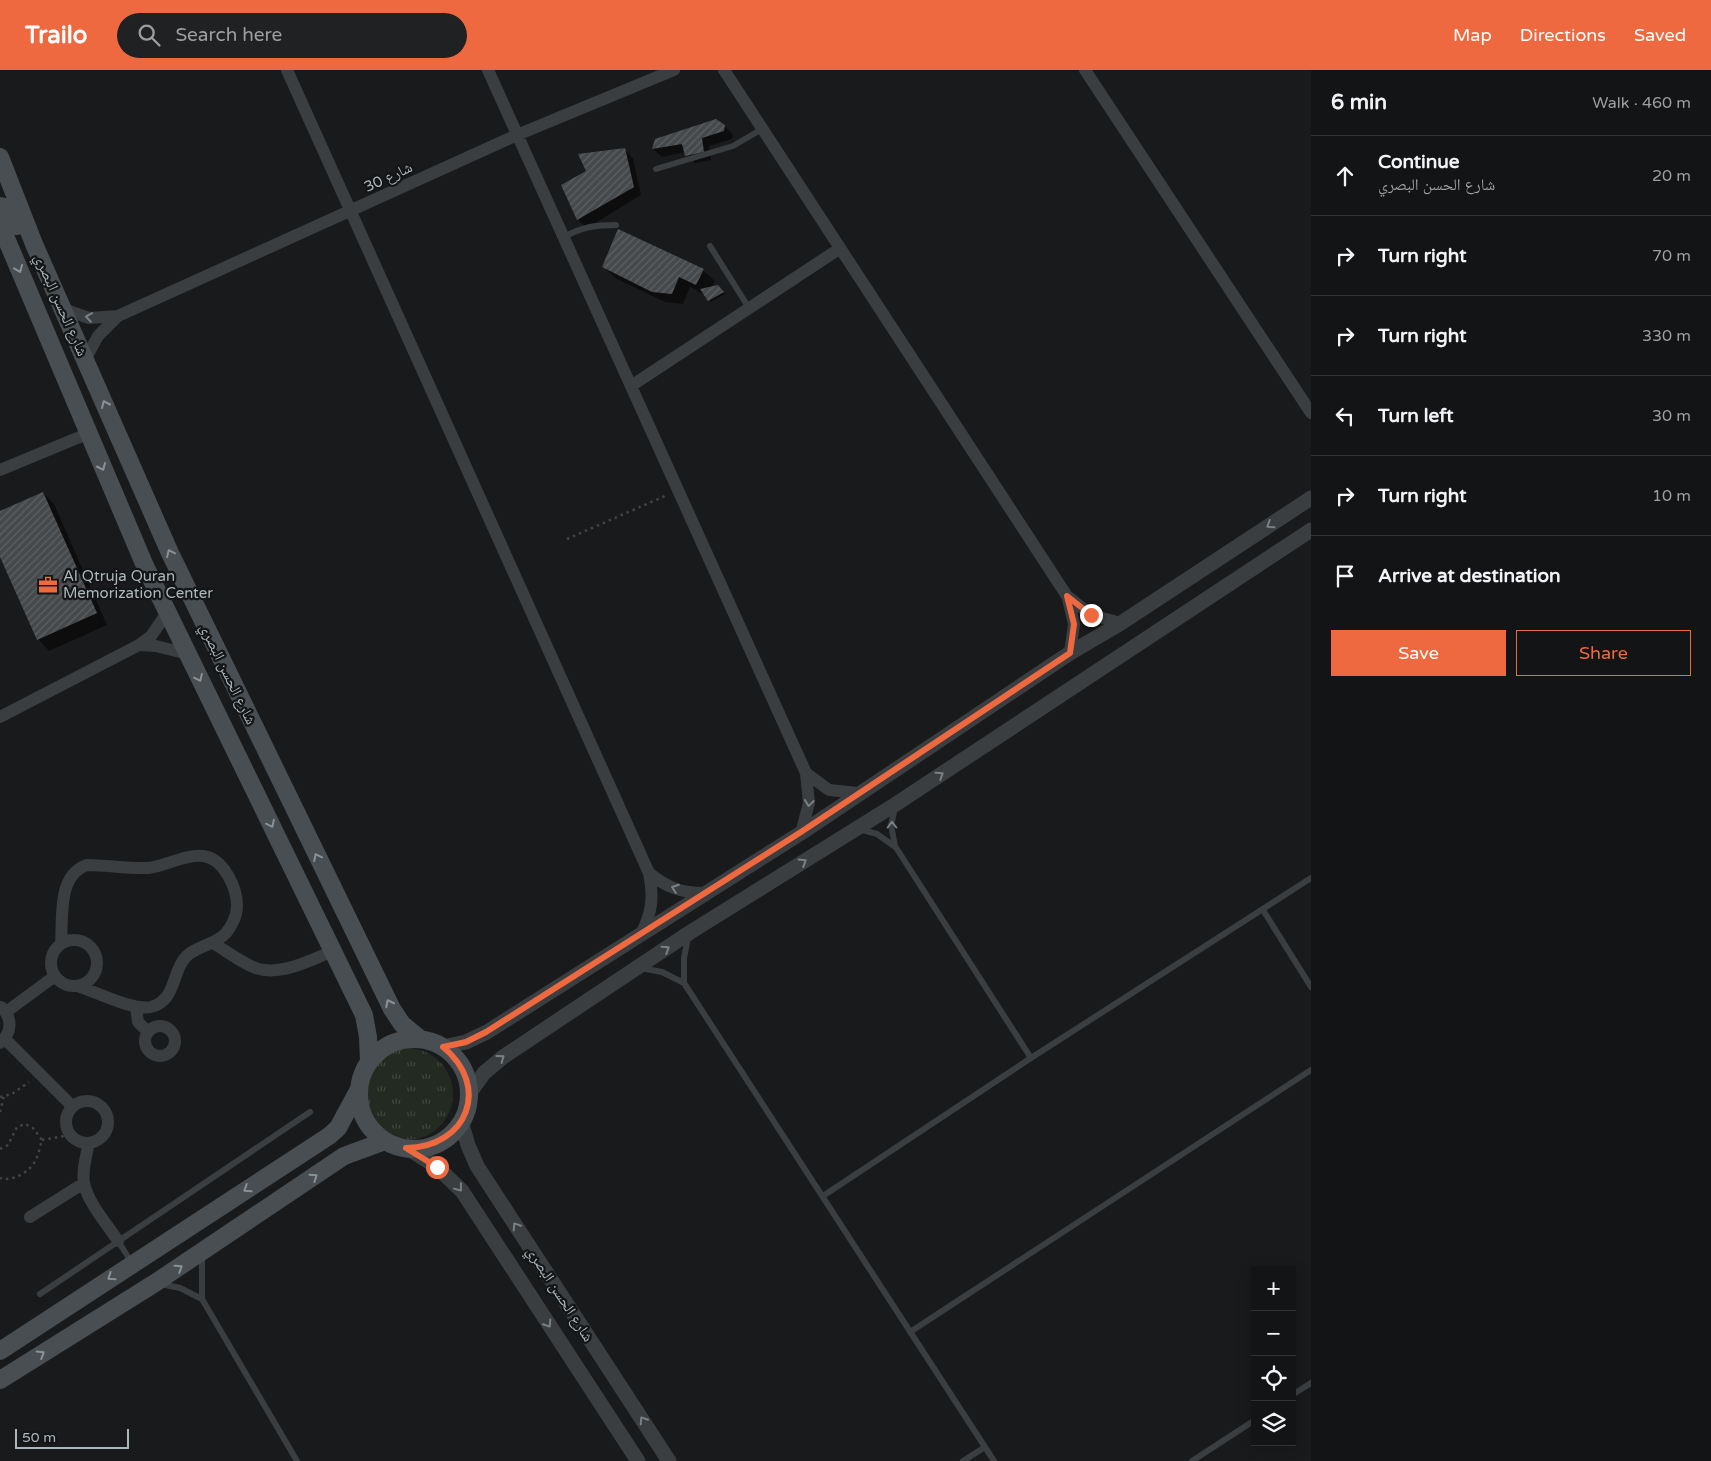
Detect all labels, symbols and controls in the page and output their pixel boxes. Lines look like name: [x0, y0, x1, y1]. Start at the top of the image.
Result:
search box: [117, 13, 467, 58]
text: Trailo: [25, 21, 87, 50]
icon: search: [135, 21, 163, 49]
text: Search here: [175, 24, 282, 46]
text: Map: [1453, 24, 1492, 46]
text: Directions: [1520, 24, 1606, 46]
text: Saved: [1634, 24, 1686, 46]
text: 6 min: [1331, 90, 1387, 115]
text: Walk · 460 m: [1592, 93, 1691, 113]
text: Continue: [1378, 151, 1460, 173]
street label: شارع 30: [361, 158, 416, 197]
icon: ahead: [1331, 162, 1359, 190]
text: 20 m: [1652, 166, 1691, 186]
text: شارع الحسن البصري: [1378, 175, 1495, 195]
icon: right: [1331, 242, 1359, 270]
text: Turn right: [1378, 245, 1466, 267]
text: 70 m: [1652, 246, 1691, 266]
street label: شارع الحسن البصري: [28, 251, 92, 360]
one-way arrow: [12, 264, 23, 273]
one-way arrow: [85, 312, 93, 323]
icon: right: [1331, 322, 1359, 350]
text: Turn right: [1378, 325, 1466, 347]
text: 330 m: [1642, 326, 1691, 346]
one-way arrow: [100, 400, 111, 409]
icon: left: [1331, 402, 1359, 430]
text: Turn left: [1378, 405, 1454, 427]
text: 30 m: [1652, 406, 1691, 426]
one-way arrow: [95, 462, 106, 471]
icon: right: [1331, 482, 1359, 510]
text: Turn right: [1378, 485, 1466, 507]
text: 10 m: [1652, 486, 1691, 506]
one-way arrow: [1267, 519, 1276, 528]
one-way arrow: [166, 549, 176, 558]
icon: arrive: [1331, 562, 1359, 590]
text: Arrive at destination: [1378, 565, 1561, 587]
place label: Al Qtruja Quran Memorization Center: [63, 567, 213, 602]
office icon: Al Qtruja Quran Memorization Center: [37, 574, 59, 596]
route end: [1080, 604, 1103, 627]
street label: شارع الحسن البصري: [193, 621, 260, 729]
button: Save: [1331, 630, 1506, 676]
button: Share: [1516, 630, 1691, 676]
one-way arrow: [193, 673, 204, 682]
one-way arrow: [935, 772, 944, 781]
one-way arrow: [803, 799, 814, 807]
one-way arrow: [265, 819, 275, 828]
one-way arrow: [887, 821, 897, 828]
one-way arrow: [313, 853, 323, 862]
one-way arrow: [798, 859, 807, 869]
one-way arrow: [671, 884, 679, 894]
one-way arrow: [660, 946, 669, 955]
one-way arrow: [385, 999, 395, 1008]
one-way arrow: [495, 1055, 505, 1064]
route start: [426, 1156, 449, 1179]
one-way arrow: [308, 1174, 317, 1183]
one-way arrow: [453, 1182, 461, 1191]
one-way arrow: [244, 1183, 253, 1192]
one-way arrow: [512, 1222, 522, 1231]
street label: شارع الحسن البصري: [520, 1243, 598, 1347]
one-way arrow: [173, 1265, 183, 1274]
map controls: [1251, 1266, 1296, 1446]
button: +: [1251, 1266, 1296, 1311]
one-way arrow: [107, 1271, 117, 1280]
button: −: [1251, 1311, 1296, 1356]
one-way arrow: [542, 1318, 551, 1327]
one-way arrow: [36, 1351, 45, 1361]
button: locate: [1251, 1356, 1296, 1401]
button: layers: [1251, 1401, 1296, 1446]
one-way arrow: [640, 1417, 649, 1426]
scale bar: [15, 1426, 129, 1449]
text: 50 m: [22, 1429, 56, 1446]

